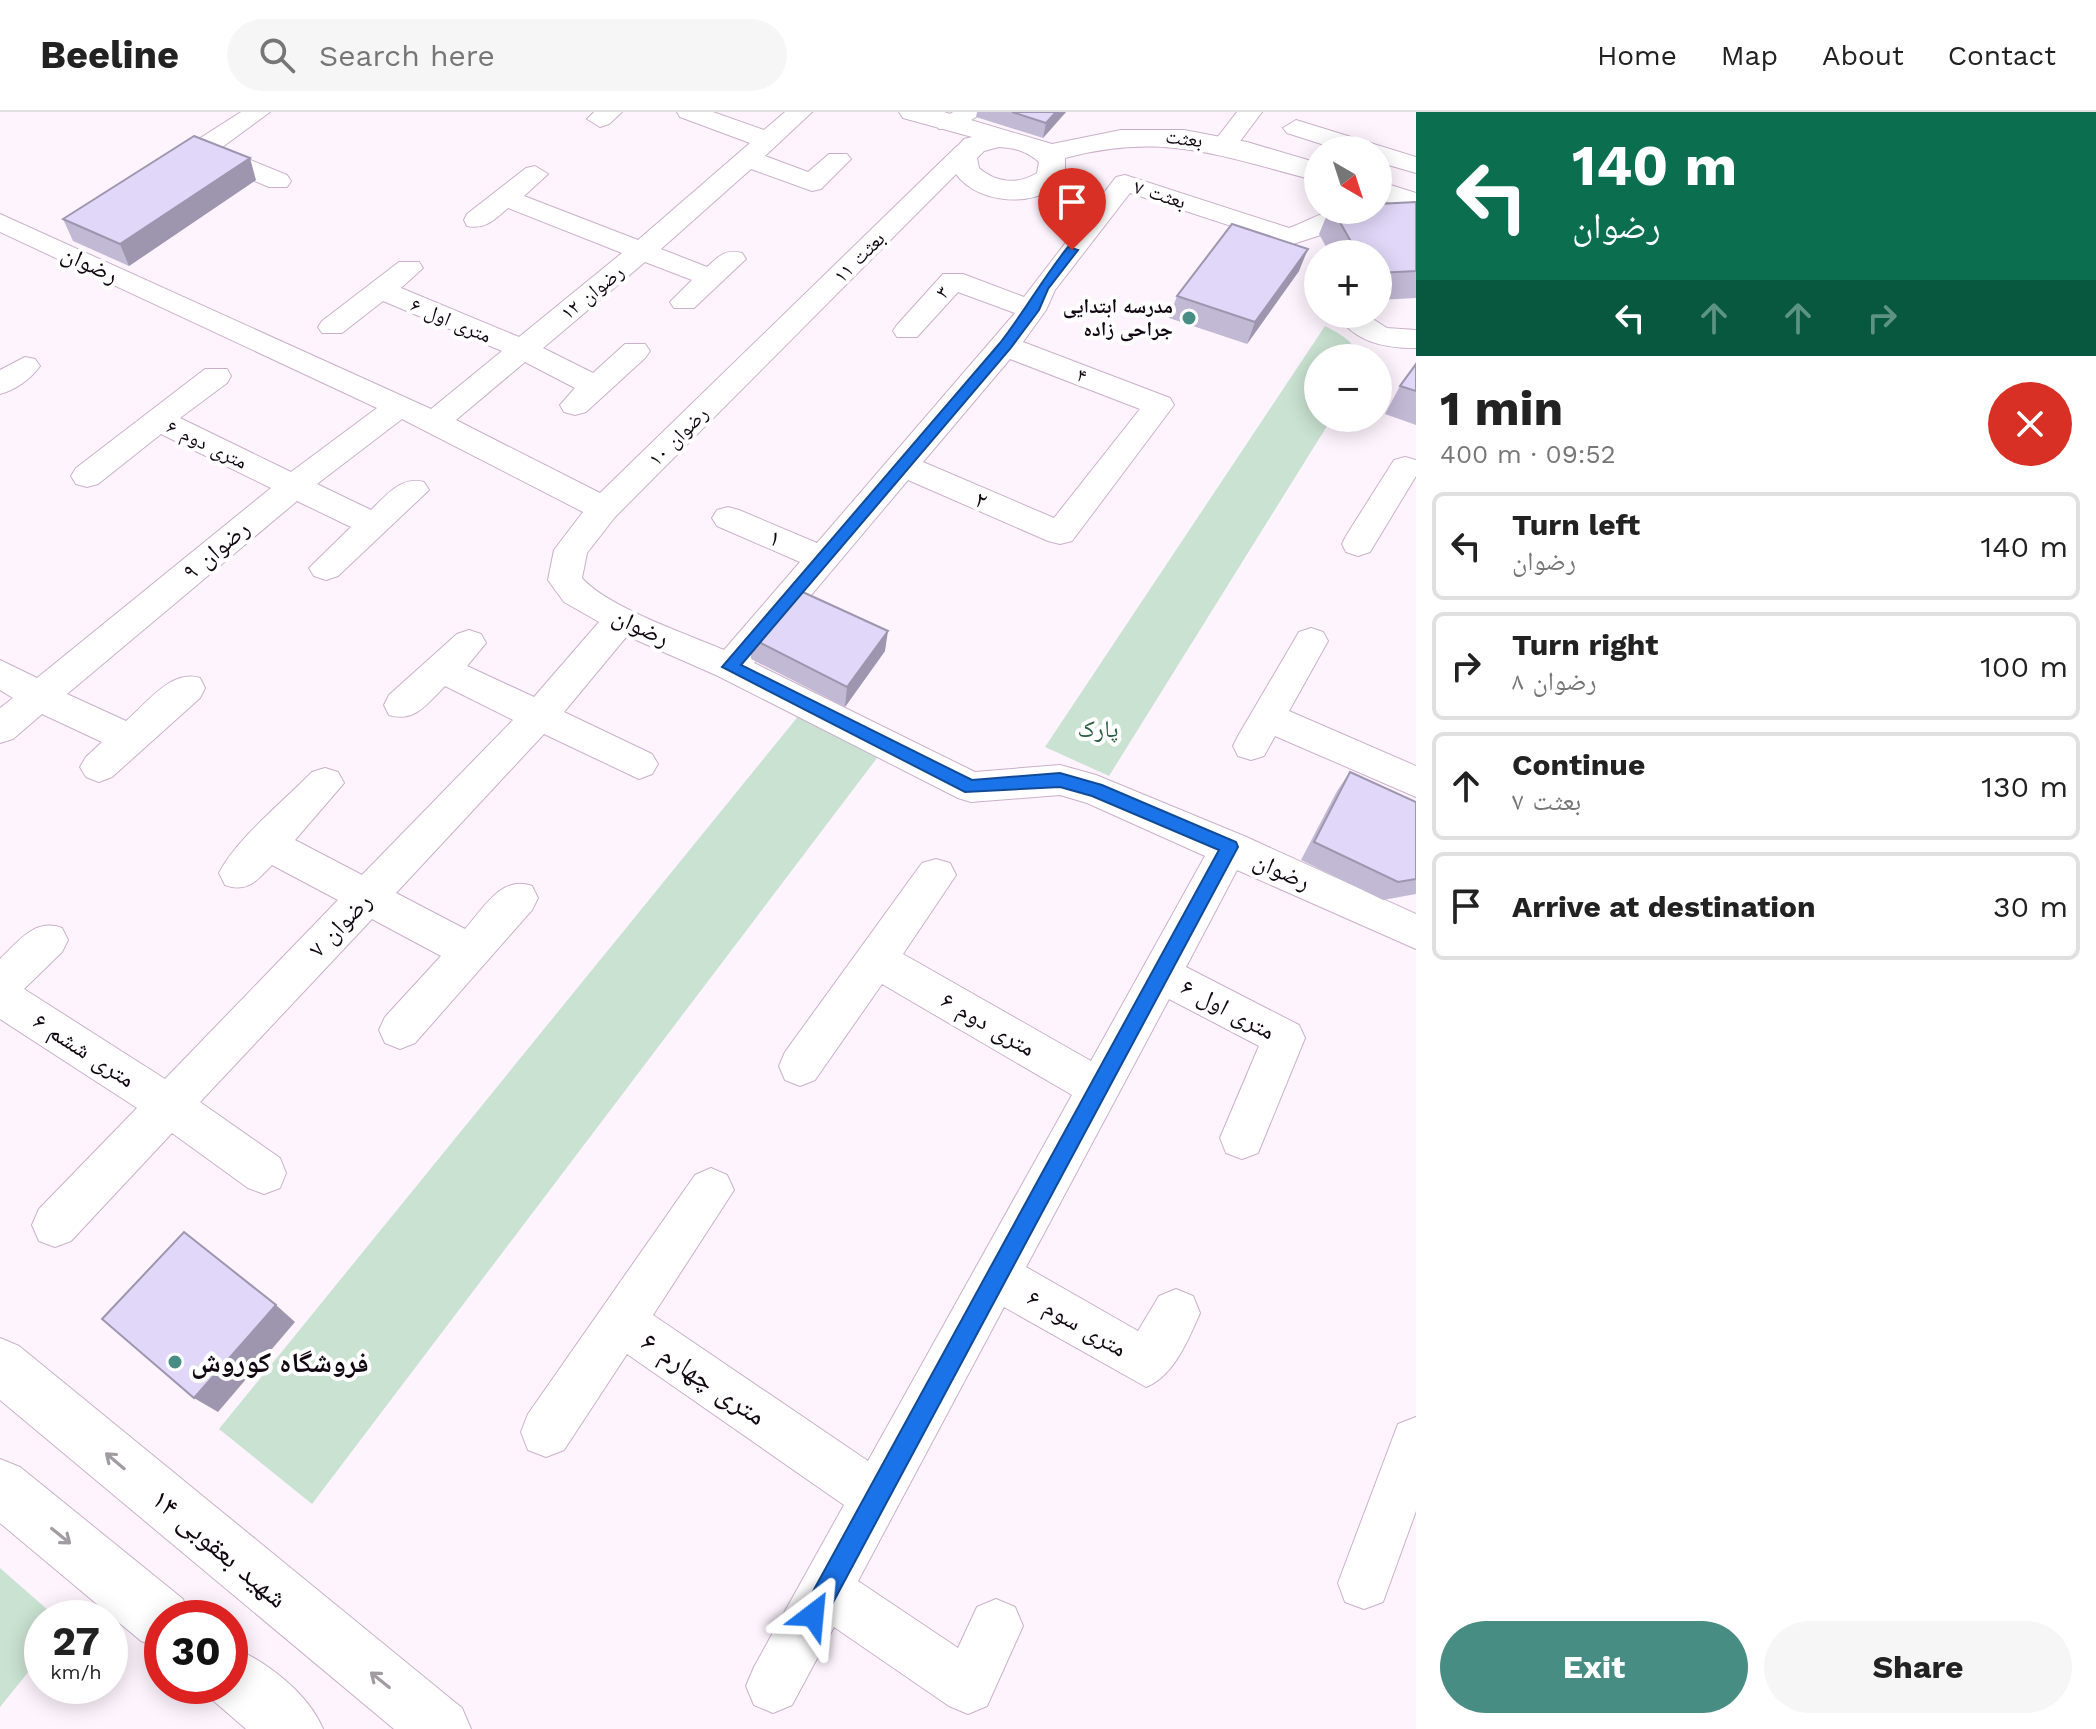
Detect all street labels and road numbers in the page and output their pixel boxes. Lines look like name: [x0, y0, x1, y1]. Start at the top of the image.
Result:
street label: بعثت: [1164, 124, 1204, 152]
street label: بعثت ۷: [1131, 174, 1189, 214]
street label: بعثت ۱۱: [829, 227, 889, 287]
street label: رضوان: [57, 239, 123, 289]
street label: رضوان ۱۲: [556, 259, 628, 325]
street label: ۳: [930, 281, 954, 303]
street label: ۶ متری اول: [407, 292, 495, 348]
street label: ۴: [1074, 362, 1091, 388]
street label: رضوان ۱۰: [643, 401, 713, 471]
street label: ۶ متری دوم: [162, 414, 251, 476]
street label: ۲: [971, 485, 991, 515]
street label: رضوان ۹: [177, 514, 255, 586]
street label: ۱: [765, 523, 785, 553]
street label: رضوان: [608, 602, 674, 652]
street label: رضوان: [1249, 846, 1315, 896]
street label: رضوان ۷: [303, 887, 377, 963]
street label: ۶ متری اول: [1176, 973, 1280, 1045]
street label: ۶ متری دوم: [935, 986, 1040, 1064]
street label: ۶ متری ششم: [27, 1007, 140, 1095]
street label: ۶ متری سوم: [1021, 1283, 1132, 1364]
street label: ۶ متری چهارم: [634, 1325, 772, 1434]
street label: شهید بعقوبی ۱۴: [145, 1482, 294, 1615]

